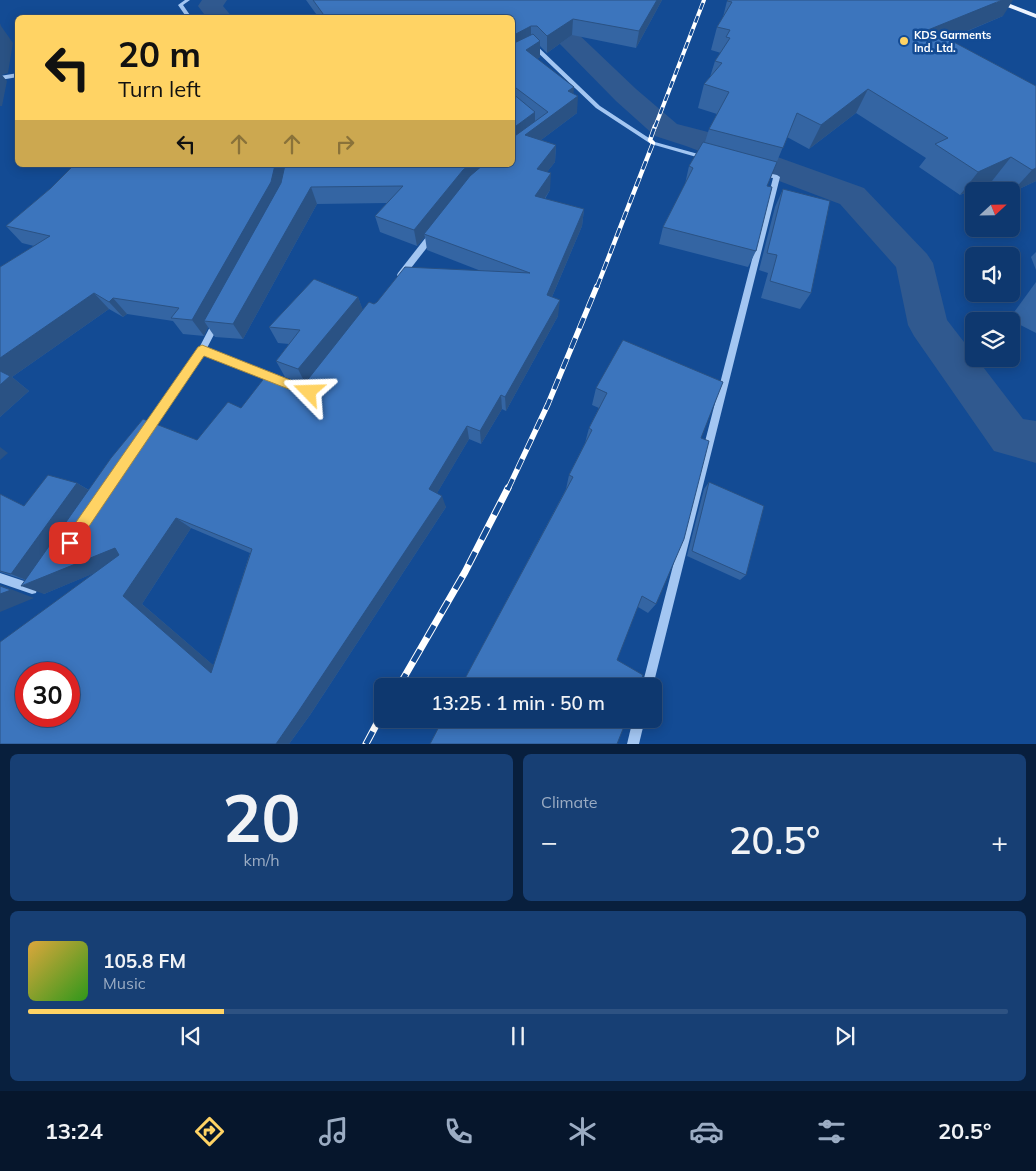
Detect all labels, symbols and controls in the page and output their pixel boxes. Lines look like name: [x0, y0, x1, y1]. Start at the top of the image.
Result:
place label: KDS Garments Ind. Ltd.: [914, 28, 992, 55]
text: 20 m: [118, 32, 201, 76]
icon: left: [35, 35, 100, 100]
marker: KDS Garments Ind. Ltd.: [898, 35, 910, 47]
text: Turn left: [118, 75, 201, 103]
icon: left: [172, 130, 200, 158]
icon: ahead: [225, 130, 253, 158]
icon: ahead: [278, 130, 306, 158]
icon: right: [331, 130, 359, 158]
north arrow: [965, 182, 1020, 238]
map controls: [965, 182, 1020, 367]
button: sound: [965, 247, 1020, 302]
button: layers: [965, 312, 1020, 367]
position arrow: [282, 365, 334, 417]
pin: [49, 522, 91, 564]
icon: arrive: [56, 529, 84, 557]
speed limit sign: 30: [15, 662, 80, 727]
text: 13:25 · 1 min · 50 m: [431, 691, 605, 715]
text: 20: [222, 777, 301, 858]
text: Climate: [541, 792, 597, 812]
text: 20.5°: [729, 816, 820, 864]
text: −: [541, 824, 558, 859]
text: +: [991, 824, 1008, 859]
text: km/h: [243, 850, 280, 870]
text: 105.8 FM: [103, 949, 186, 973]
text: Music: [103, 973, 146, 993]
icon: previous: [177, 1022, 205, 1050]
icon: pause: [504, 1022, 532, 1050]
icon: next: [831, 1022, 859, 1050]
icon: directions: [192, 1114, 227, 1149]
icon: music: [316, 1114, 351, 1149]
icon: phone: [441, 1114, 476, 1149]
icon: climate: [565, 1114, 600, 1149]
icon: car: [689, 1114, 724, 1149]
icon: filters: [814, 1114, 849, 1149]
text: 13:24: [45, 1117, 103, 1145]
text: 20.5°: [938, 1117, 991, 1145]

